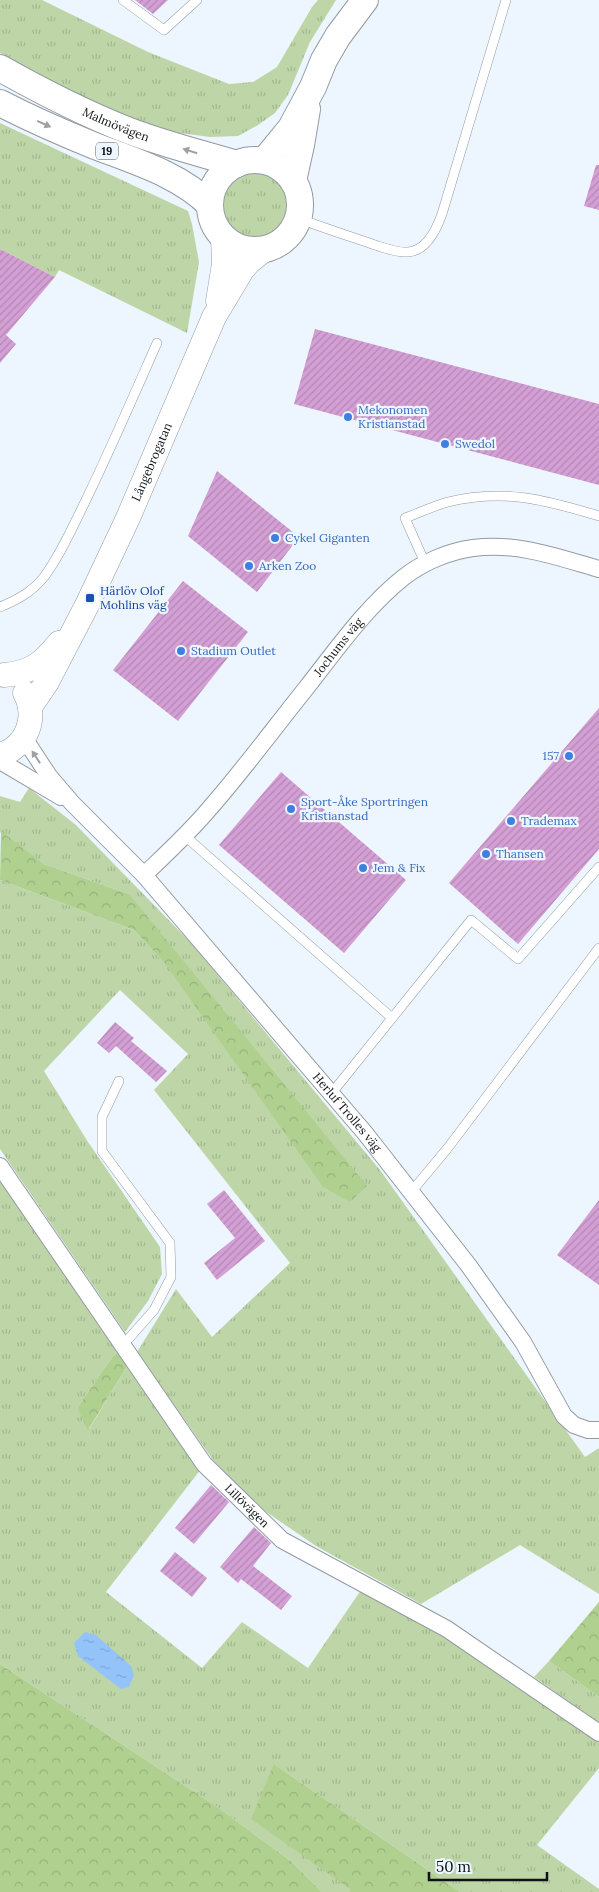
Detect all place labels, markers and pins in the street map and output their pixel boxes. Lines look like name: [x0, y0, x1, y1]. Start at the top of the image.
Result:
place label: Mekonomen Kristianstad: [358, 402, 428, 431]
marker: Mekonomen Kristianstad: [342, 411, 354, 423]
place label: Swedol: [455, 436, 495, 451]
marker: Swedol: [439, 438, 451, 450]
place label: Cykel Giganten: [285, 530, 370, 545]
marker: Cykel Giganten: [269, 532, 281, 544]
place label: Arken Zoo: [258, 558, 316, 573]
marker: Arken Zoo: [243, 560, 255, 572]
place label: Härlöv Olof Mohlins väg: [100, 583, 167, 612]
marker: Härlöv Olof Mohlins väg: [84, 592, 96, 604]
place label: Stadium Outlet: [191, 643, 276, 658]
marker: Stadium Outlet: [175, 645, 187, 657]
place label: 157: [543, 748, 559, 763]
marker: 157: [563, 750, 575, 762]
place label: Sport-Åke Sportringen Kristianstad: [301, 794, 428, 823]
marker: Sport-Åke Sportringen Kristianstad: [285, 803, 297, 815]
place label: Trademax: [521, 813, 577, 828]
marker: Trademax: [505, 815, 517, 827]
place label: Thansen: [496, 846, 544, 861]
marker: Thansen: [480, 848, 492, 860]
place label: Jem & Fix: [372, 860, 426, 875]
marker: Jem & Fix: [357, 862, 369, 874]

